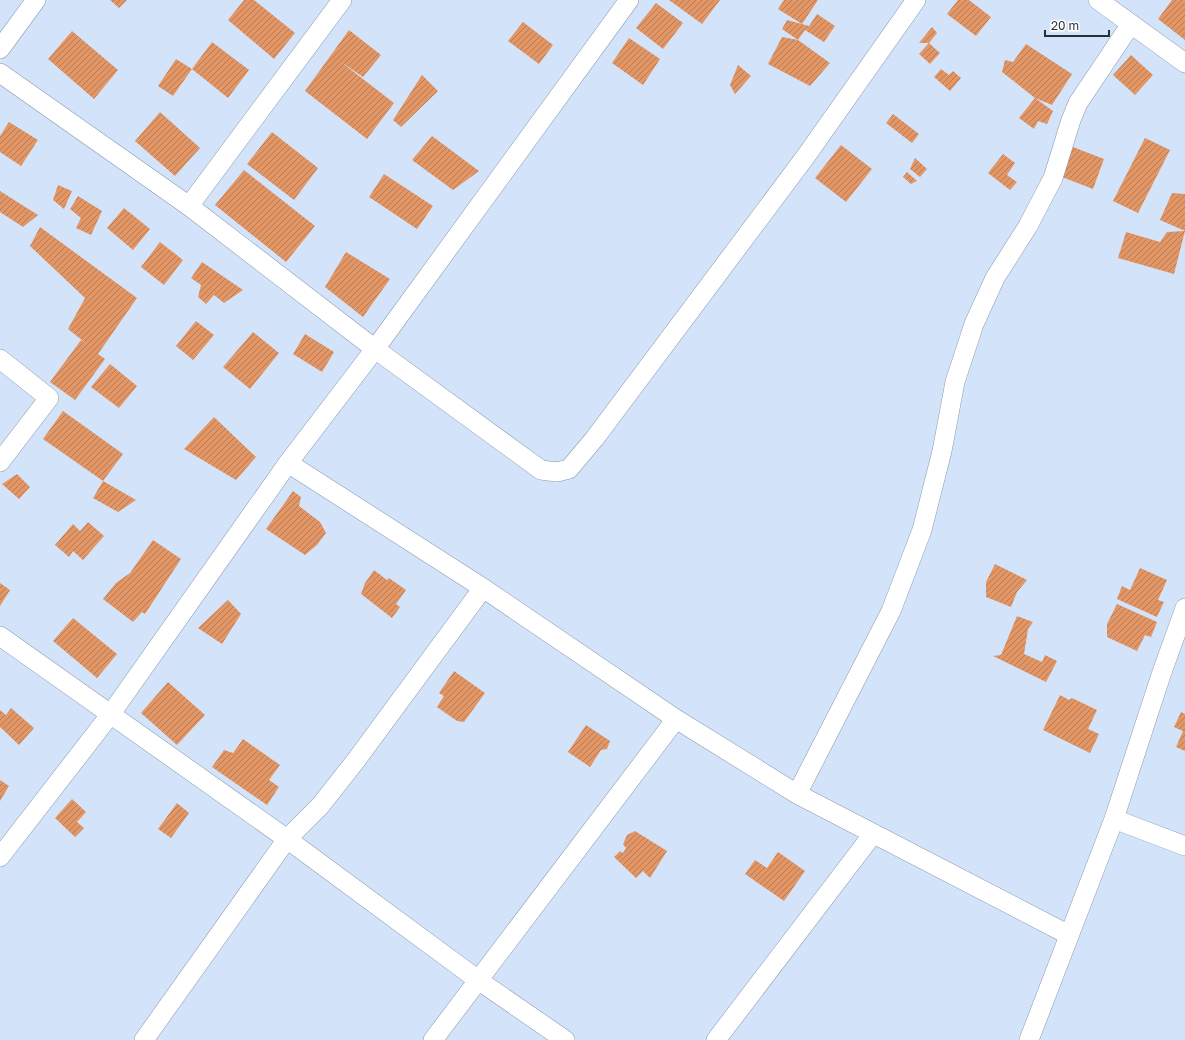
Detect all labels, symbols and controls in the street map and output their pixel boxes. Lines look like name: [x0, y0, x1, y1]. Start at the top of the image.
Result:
scale bar: [1045, 12, 1109, 38]
text: 20 m: [1051, 18, 1079, 33]

